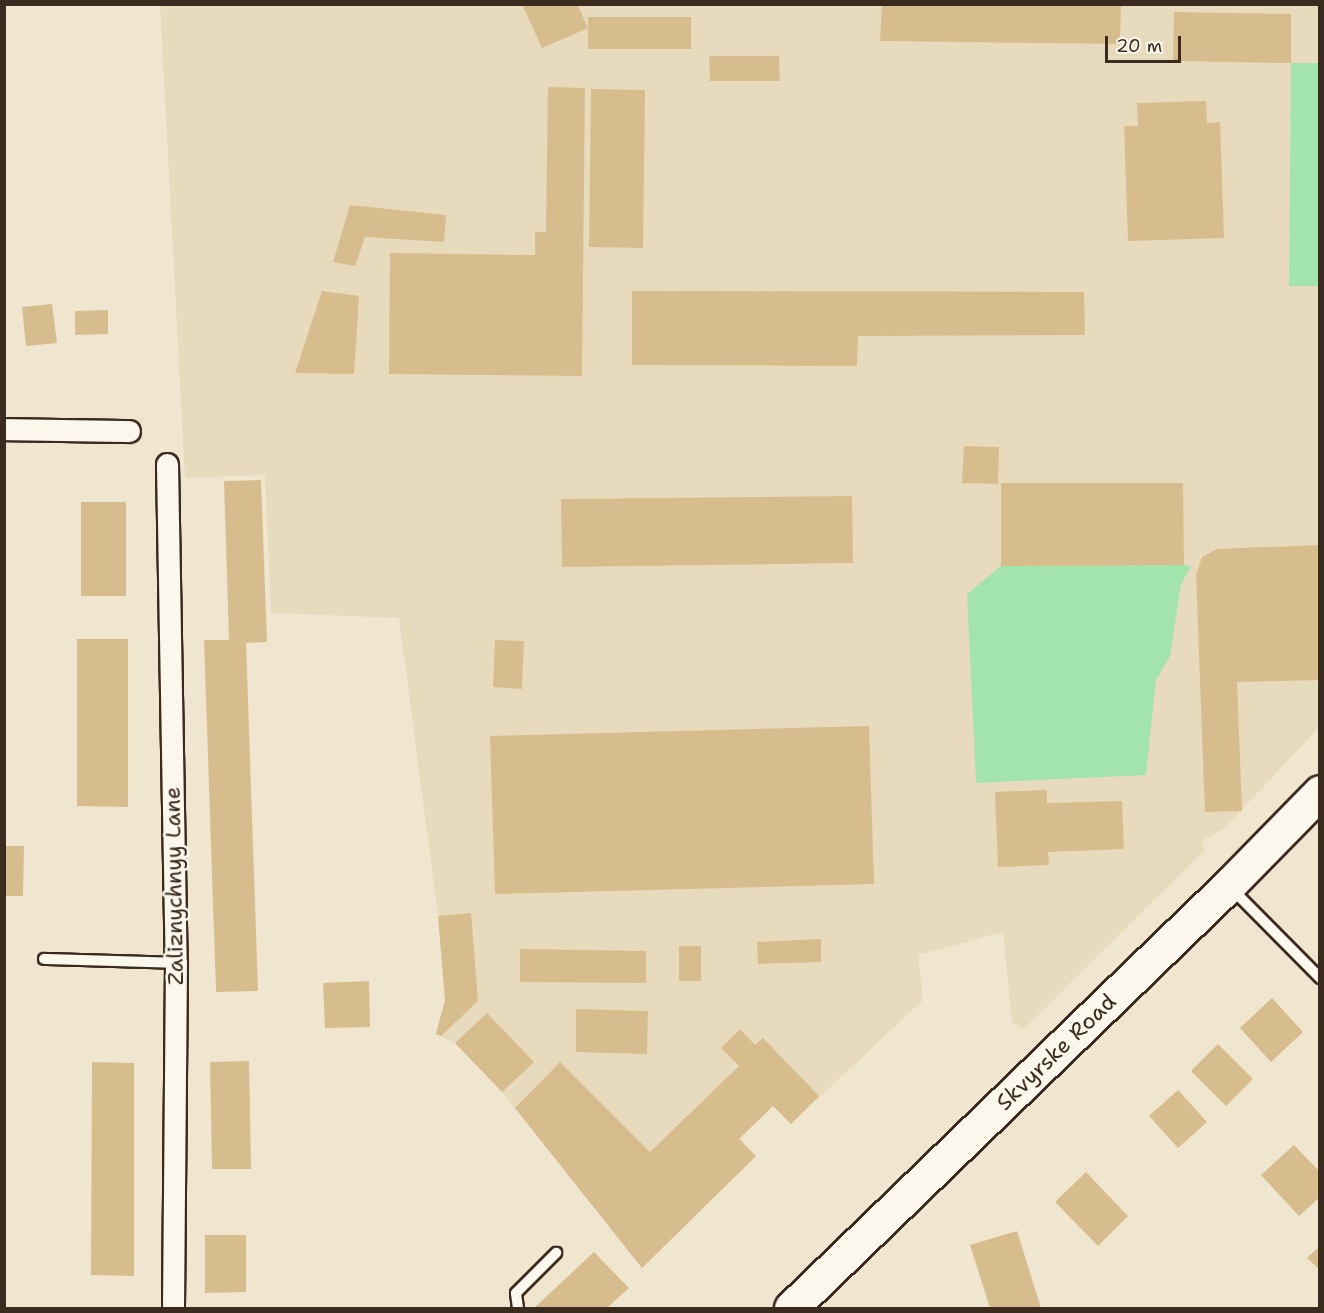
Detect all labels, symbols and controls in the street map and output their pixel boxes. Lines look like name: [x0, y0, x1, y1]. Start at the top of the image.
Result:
scale bar: [1108, 24, 1184, 62]
text: 20 m: [1116, 34, 1162, 58]
street label: Zaliznychnyy Lane: [159, 787, 189, 985]
street label: Skvyrske Road: [991, 988, 1121, 1116]

